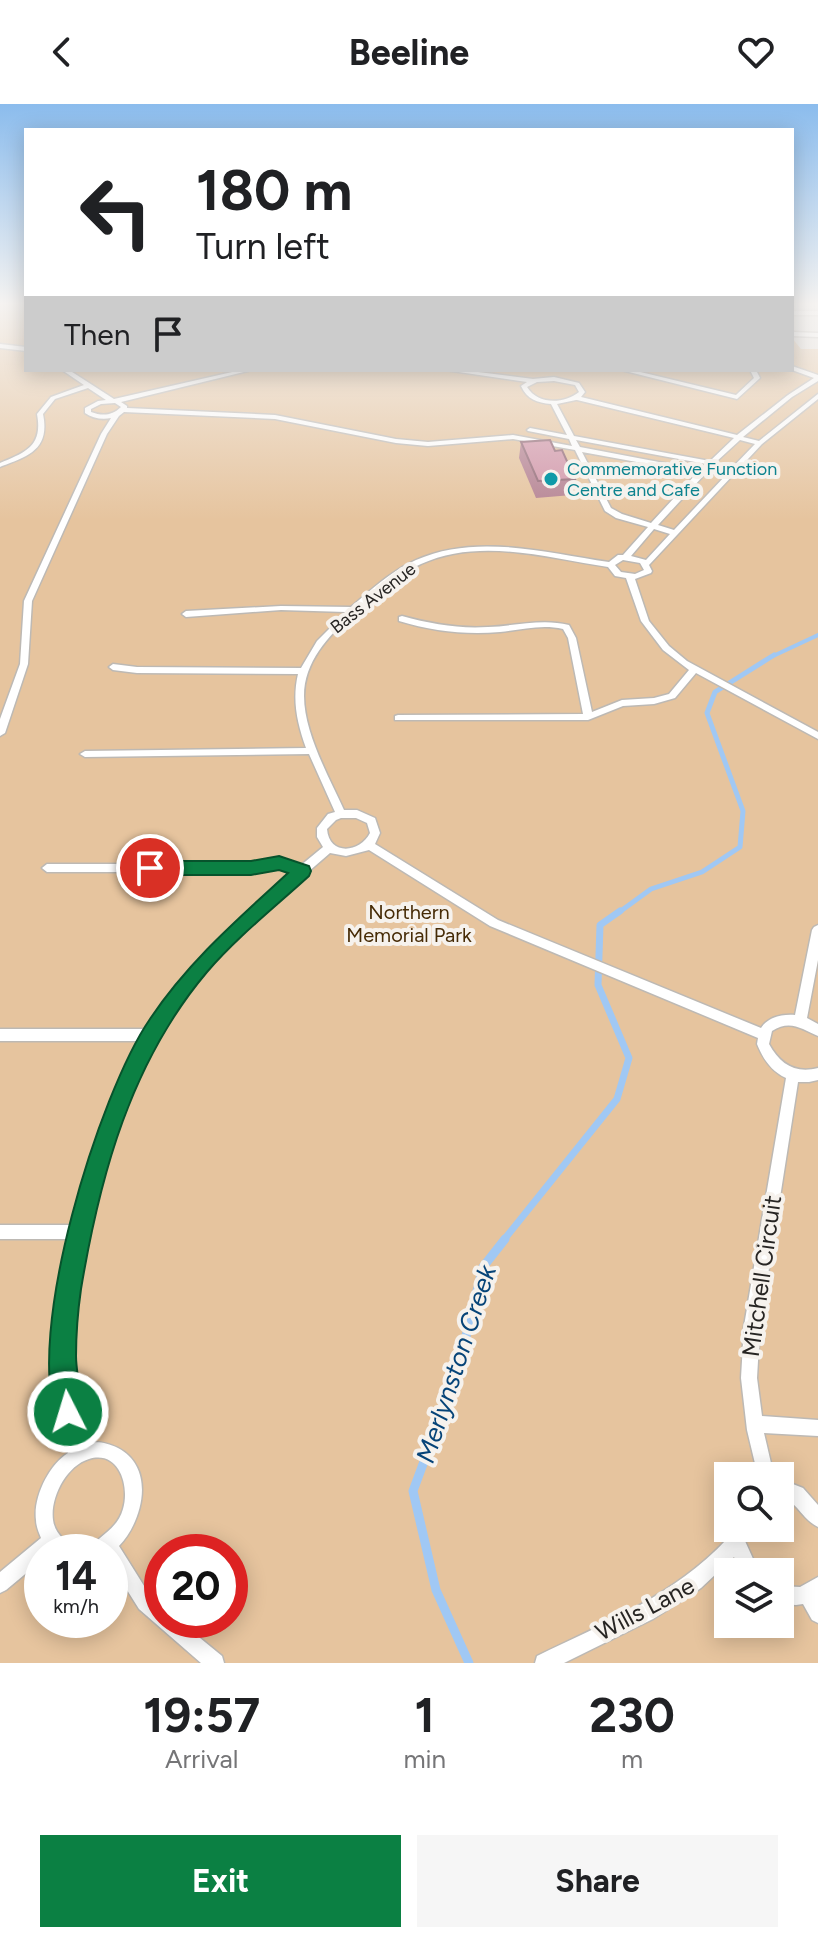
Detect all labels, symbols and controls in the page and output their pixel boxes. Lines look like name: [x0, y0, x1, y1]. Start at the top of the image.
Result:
icon: back: [40, 30, 84, 74]
icon: heart: [734, 30, 778, 74]
text: Beeline: [349, 31, 469, 74]
text: 180 m: [196, 157, 352, 224]
icon: left: [64, 160, 168, 264]
text: Turn left: [196, 225, 330, 268]
icon: arrive: [146, 312, 190, 356]
text: Then: [64, 316, 130, 353]
place label: Commemorative Function Centre and Cafe: [567, 458, 777, 501]
marker: Commemorative Function Centre and Cafe: [542, 470, 560, 488]
street label: Bass Avenue: [326, 558, 420, 638]
pin: [116, 834, 184, 902]
icon: arrive: [128, 846, 172, 890]
park label: Northern Memorial Park: [346, 900, 472, 947]
street label: Mitchell Circuit: [736, 1193, 787, 1359]
water label: Merlynston Creek: [409, 1260, 503, 1467]
position arrow: [26, 1370, 110, 1454]
map controls: [714, 1462, 794, 1638]
button: search: [714, 1462, 794, 1542]
speed limit sign: 20: [144, 1534, 248, 1638]
text: 14: [55, 1552, 97, 1600]
button: layers: [714, 1558, 794, 1638]
street label: Wills Lane: [590, 1571, 699, 1647]
text: km/h: [53, 1594, 99, 1618]
text: 19:57: [143, 1686, 260, 1744]
text: 1: [415, 1686, 435, 1744]
text: 230: [589, 1686, 675, 1744]
text: Arrival: [165, 1743, 238, 1775]
text: min: [403, 1743, 446, 1775]
text: m: [621, 1743, 643, 1775]
button: Exit: [40, 1835, 401, 1927]
button: Share: [417, 1835, 778, 1927]

